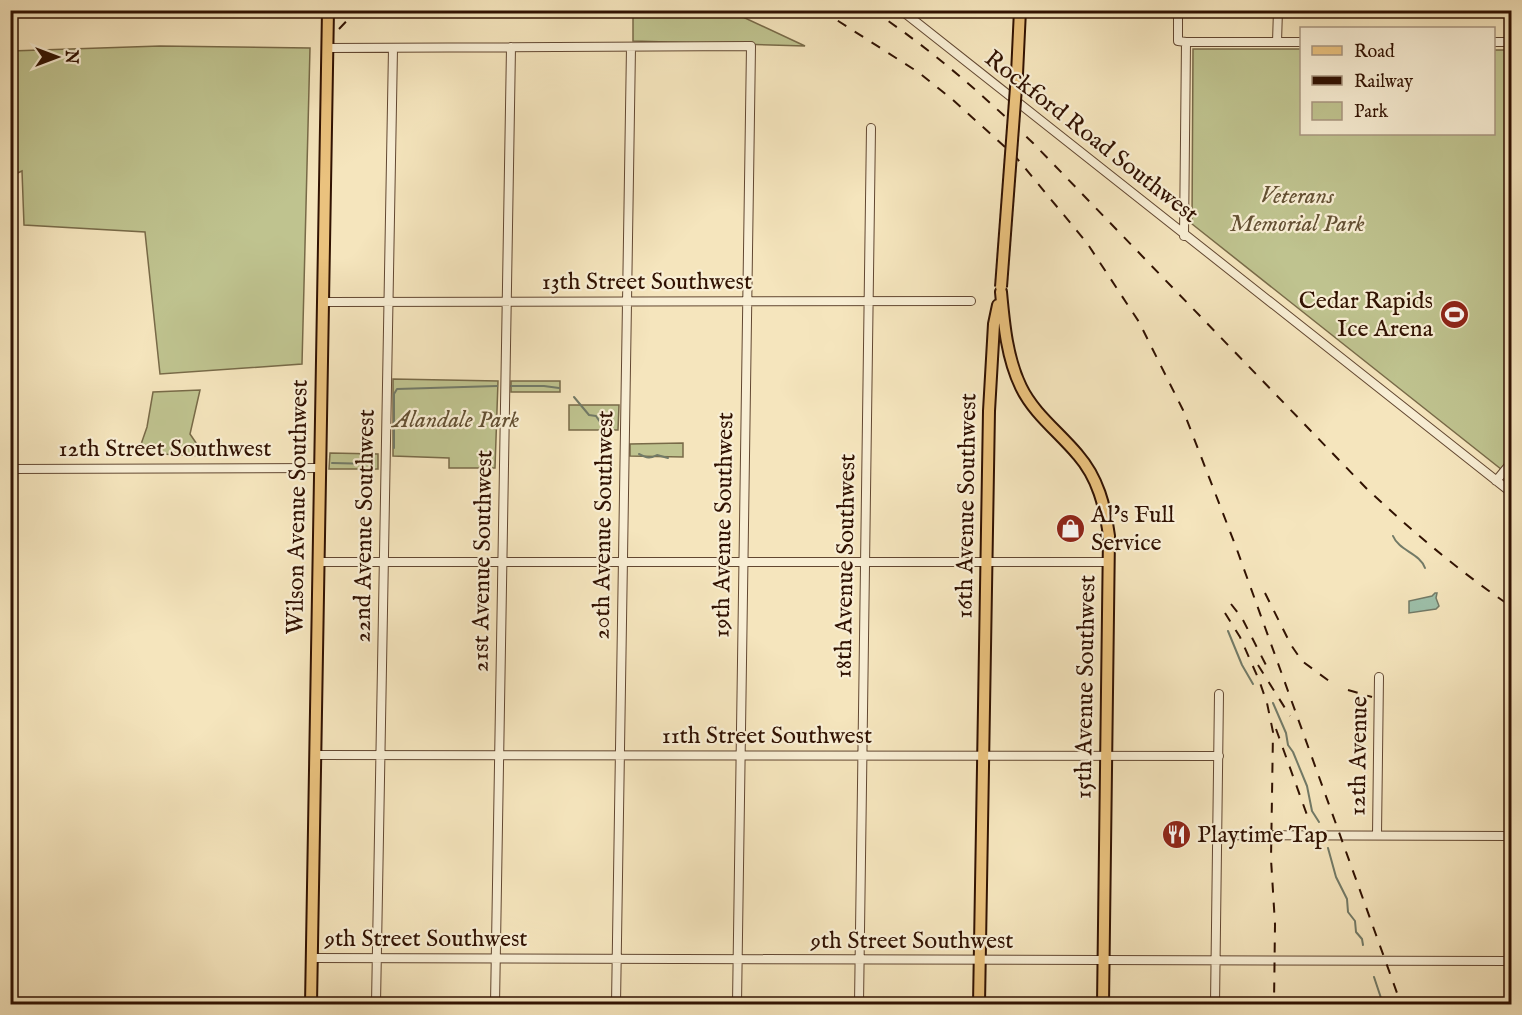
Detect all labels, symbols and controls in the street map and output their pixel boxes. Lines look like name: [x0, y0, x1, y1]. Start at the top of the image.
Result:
north arrow: [27, 27, 87, 87]
legend: [1300, 27, 1495, 135]
text: Road: [1354, 41, 1395, 64]
street label: Rockford Road Southwest: [978, 44, 1204, 230]
text: N: [60, 49, 80, 64]
text: Railway: [1354, 71, 1413, 94]
text: Park: [1354, 101, 1389, 124]
park label: Veterans Memorial Park: [1229, 181, 1365, 240]
street label: 13th Street Southwest: [542, 267, 752, 298]
place label: Cedar Rapids Ice Arena: [1299, 286, 1434, 345]
sports icon: Cedar Rapids Ice Arena: [1438, 299, 1470, 331]
street label: Wilson Avenue Southwest: [280, 379, 316, 635]
street label: 16th Avenue Southwest: [950, 393, 984, 619]
park label: Alandale Park: [390, 405, 519, 436]
street label: 22nd Avenue Southwest: [347, 409, 383, 643]
street label: 20th Avenue Southwest: [586, 410, 622, 640]
street label: 19th Avenue Southwest: [707, 412, 741, 638]
street label: 12th Street Southwest: [59, 434, 271, 465]
street label: 21st Avenue Southwest: [466, 450, 500, 672]
street label: 18th Avenue Southwest: [829, 453, 863, 679]
place label: Al's Full Service: [1090, 500, 1175, 559]
shop icon: Al's Full Service: [1054, 513, 1086, 545]
street label: 15th Avenue Southwest: [1069, 575, 1103, 799]
street label: 12th Avenue: [1342, 696, 1376, 816]
street label: 11th Street Southwest: [662, 721, 872, 752]
restaurant icon: Playtime Tap: [1160, 819, 1192, 851]
place label: Playtime Tap: [1197, 820, 1328, 851]
street label: 9th Street Southwest: [323, 924, 528, 955]
street label: 9th Street Southwest: [809, 926, 1014, 957]

